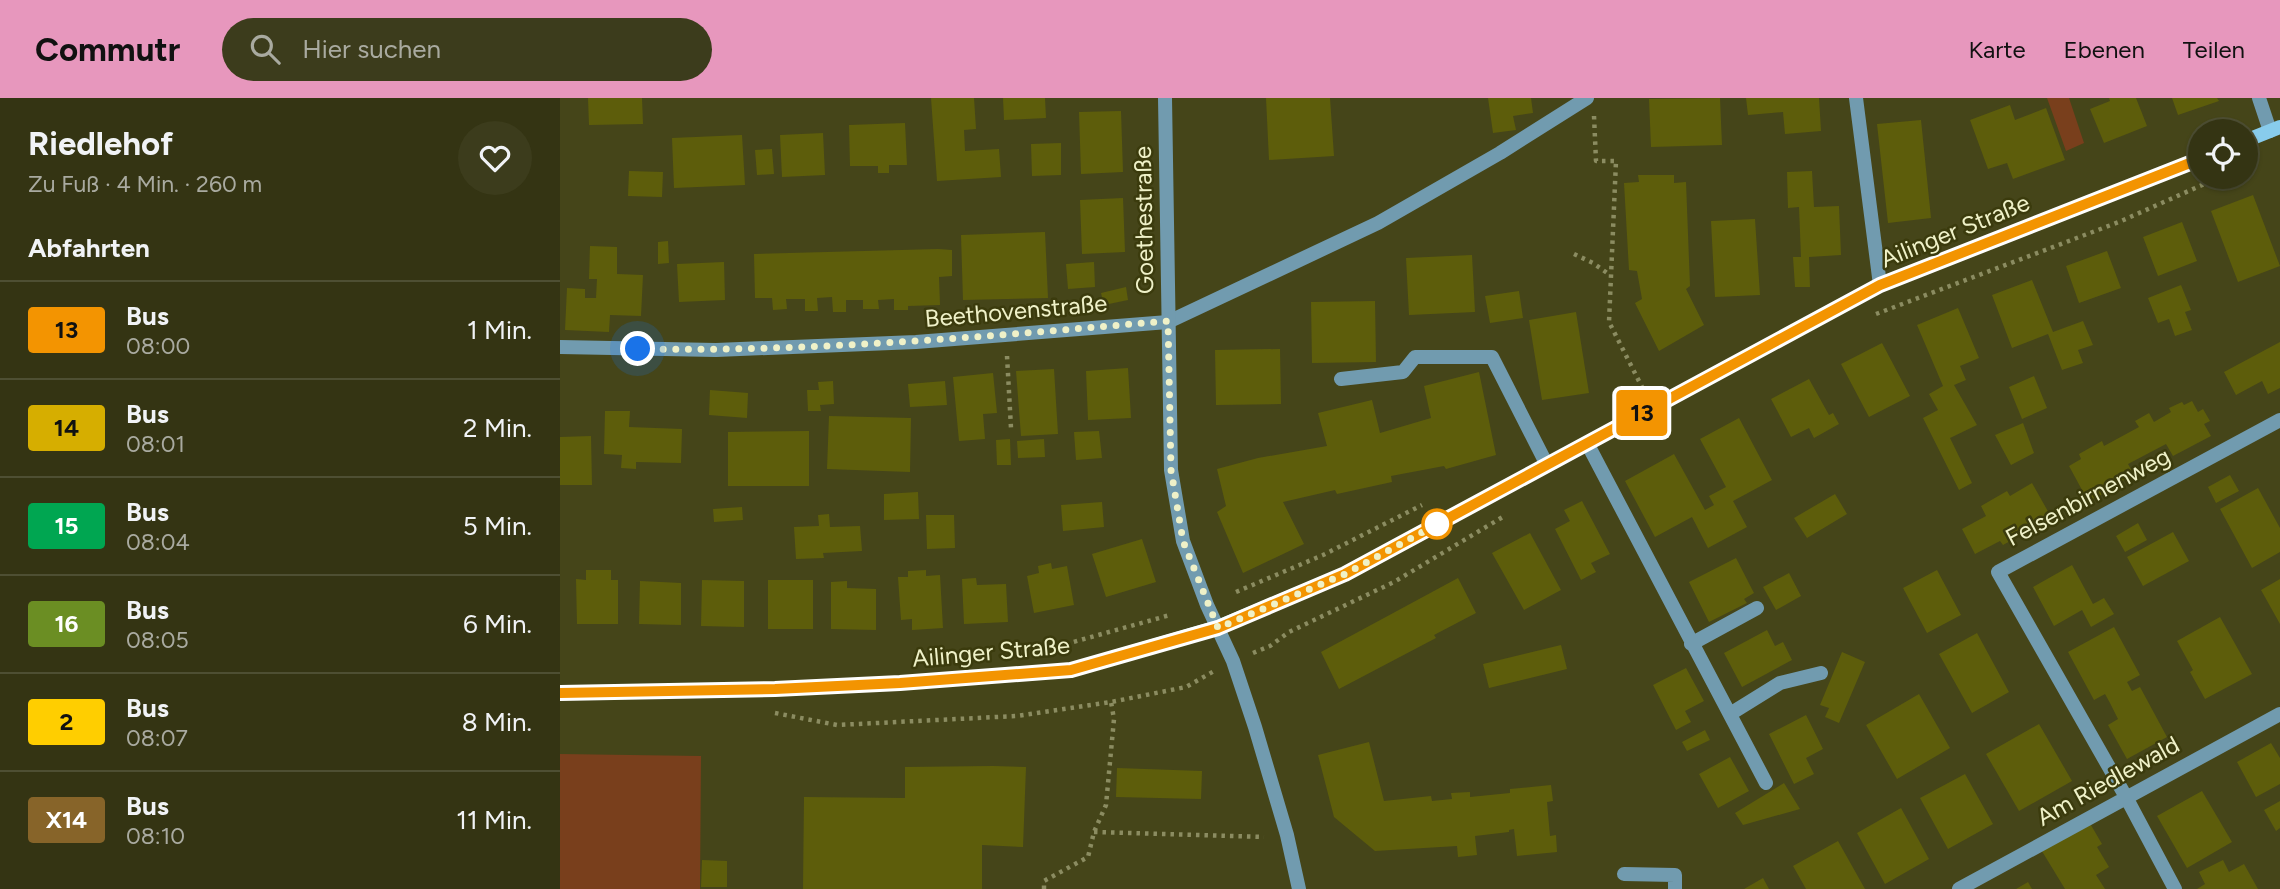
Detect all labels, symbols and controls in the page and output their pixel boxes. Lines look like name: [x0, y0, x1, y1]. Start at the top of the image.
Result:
search box: [222, 18, 712, 81]
text: Commutr: [35, 30, 180, 69]
icon: search: [246, 30, 284, 68]
text: Hier suchen: [302, 33, 441, 65]
text: Karte: [1969, 35, 2026, 64]
text: Ebenen: [2064, 35, 2145, 64]
text: Teilen: [2183, 35, 2245, 64]
map controls: [2188, 119, 2258, 189]
button: locate: [2188, 119, 2258, 189]
button: heart: [458, 121, 532, 195]
text: Riedlehof: [28, 124, 173, 163]
street label: Goethestraße: [1128, 146, 1159, 294]
text: Zu Fuß · 4 Min. · 260 m: [28, 170, 262, 198]
street label: Ailinger Straße: [1876, 187, 2034, 274]
text: Abfahrten: [28, 232, 150, 264]
street label: Beethovenstraße: [924, 288, 1108, 333]
text: Bus: [126, 300, 169, 332]
text: 1 Min.: [467, 314, 532, 346]
text: 13: [55, 315, 78, 344]
your location: [620, 331, 655, 366]
text: 08:00: [126, 332, 190, 360]
line badge: 13: [1610, 390, 1674, 436]
text: Bus: [126, 398, 169, 430]
text: 13: [1630, 398, 1654, 427]
text: 2 Min.: [463, 412, 532, 444]
text: 14: [54, 413, 79, 442]
text: 08:01: [126, 430, 185, 458]
street label: Felsenbirnenweg: [2001, 441, 2175, 552]
text: Bus: [126, 496, 169, 528]
unlabelled marker: [1422, 509, 1452, 539]
text: 5 Min.: [463, 510, 532, 542]
text: 15: [54, 511, 79, 540]
text: 08:04: [126, 528, 190, 556]
text: Bus: [126, 594, 169, 626]
text: 6 Min.: [463, 608, 532, 640]
text: 16: [54, 609, 79, 638]
text: 08:05: [126, 626, 189, 654]
street label: Ailinger Straße: [911, 630, 1071, 673]
text: Bus: [126, 692, 169, 724]
text: 8 Min.: [462, 706, 532, 738]
text: 2: [60, 707, 73, 736]
text: 08:07: [126, 724, 188, 752]
street label: Am Riedlewald: [2031, 729, 2184, 832]
text: Bus: [126, 790, 169, 822]
text: 11 Min.: [456, 804, 532, 836]
text: X14: [46, 805, 87, 834]
text: 08:10: [126, 822, 185, 850]

